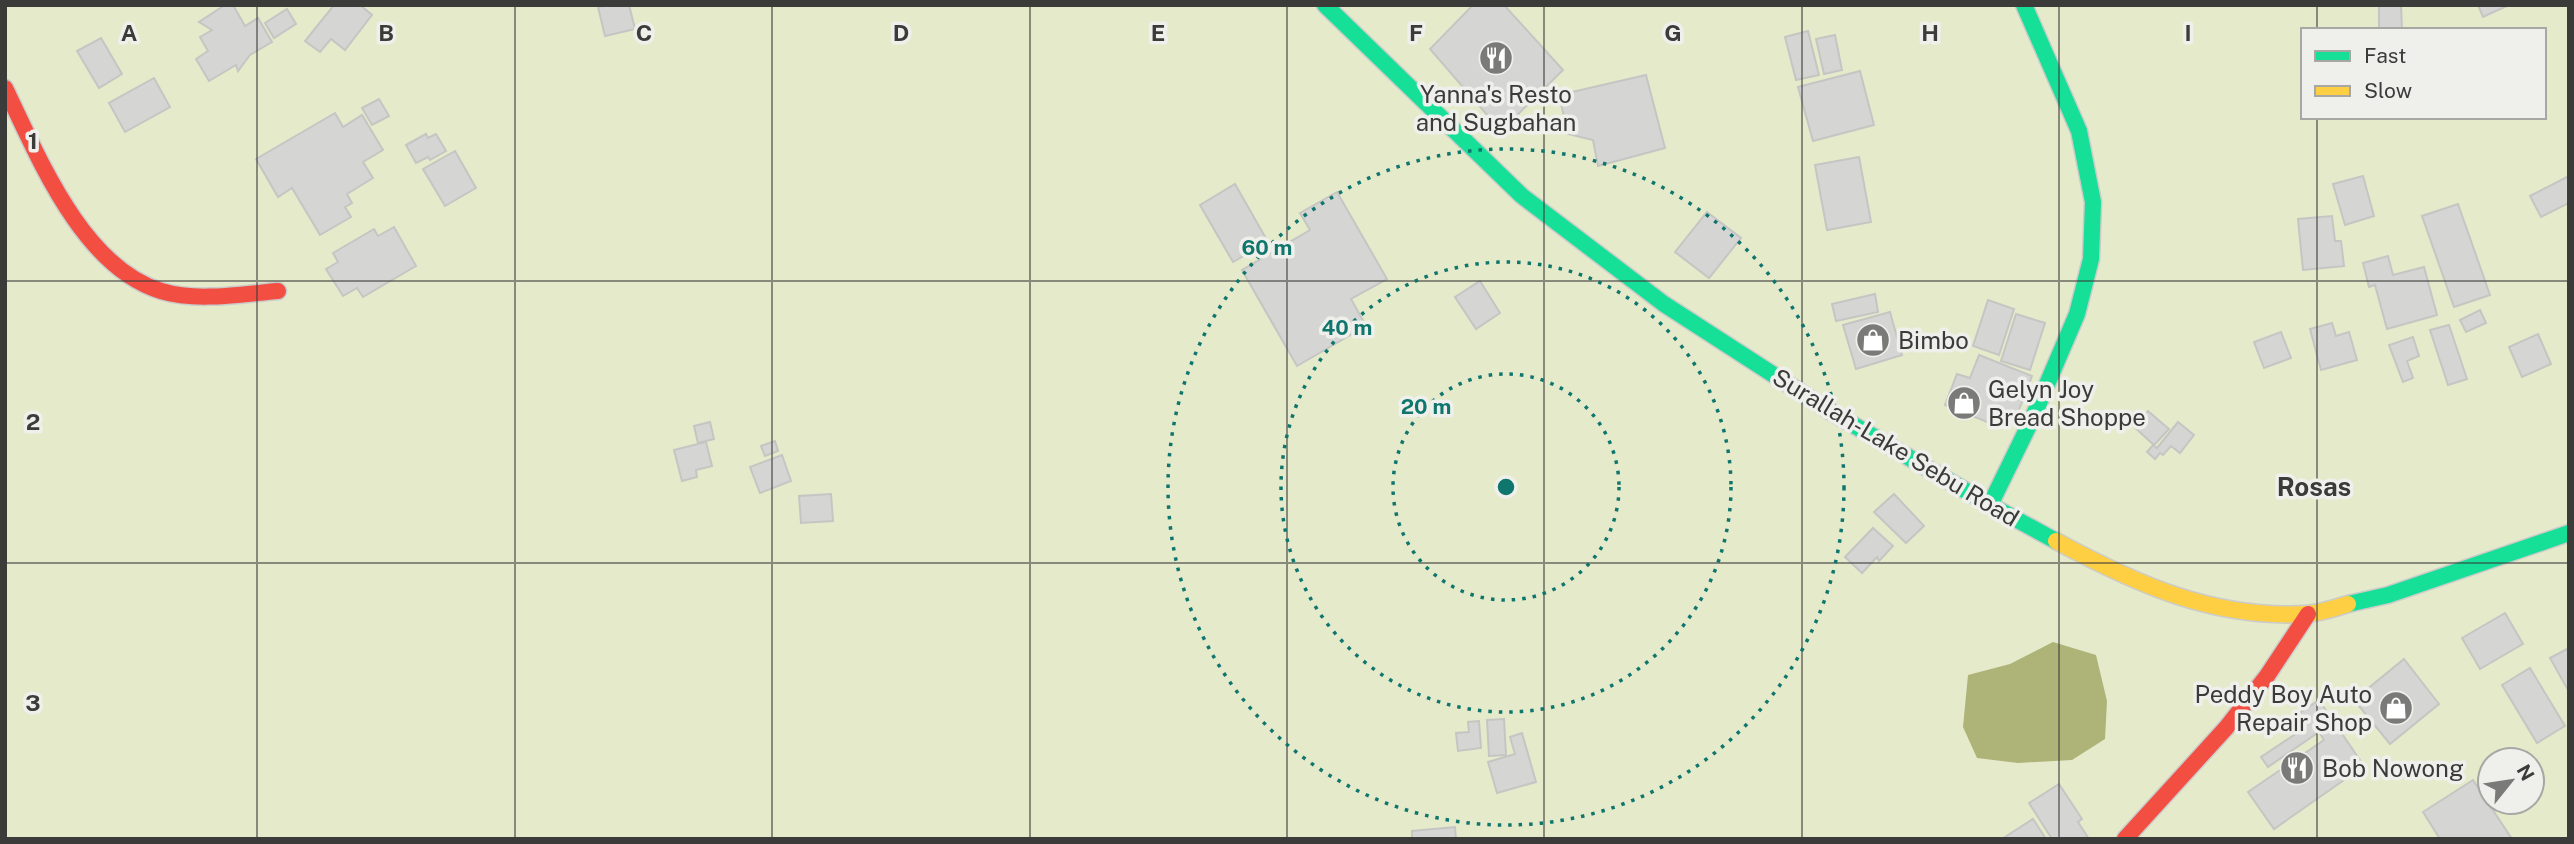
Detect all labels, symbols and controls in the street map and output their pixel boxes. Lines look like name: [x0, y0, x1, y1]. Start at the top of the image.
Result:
text: A: [121, 19, 138, 46]
text: B: [378, 19, 394, 46]
text: C: [636, 19, 652, 46]
text: D: [893, 19, 909, 46]
text: E: [1151, 19, 1165, 46]
text: F: [1409, 19, 1423, 46]
text: G: [1664, 19, 1682, 46]
text: H: [1921, 19, 1939, 46]
text: I: [2184, 19, 2192, 46]
legend: [2301, 28, 2546, 119]
restaurant icon: Yanna's Resto and Sugbahan: [1477, 39, 1515, 77]
text: Fast: [2364, 43, 2406, 68]
text: Slow: [2364, 78, 2412, 103]
place label: Yanna's Resto and Sugbahan: [1416, 80, 1576, 136]
text: 1: [28, 127, 38, 154]
text: 60 m: [1242, 235, 1292, 260]
text: 40 m: [1322, 315, 1372, 340]
shop icon: Bimbo: [1854, 321, 1892, 359]
place label: Bimbo: [1898, 326, 1969, 354]
street label: Surallah-Lake Sebu Road: [1768, 362, 2024, 532]
place label: Gelyn Joy Bread Shoppe: [1988, 375, 2146, 431]
shop icon: Gelyn Joy Bread Shoppe: [1945, 384, 1983, 422]
text: 20 m: [1401, 394, 1451, 419]
text: 2: [26, 408, 40, 435]
district label: Rosas: [2277, 471, 2351, 502]
centre of rings: [1494, 475, 1518, 499]
place label: Peddy Boy Auto Repair Shop: [2195, 680, 2372, 736]
text: 3: [25, 689, 41, 716]
shop icon: Peddy Boy Auto Repair Shop: [2377, 689, 2415, 727]
north arrow: [2476, 746, 2546, 816]
restaurant icon: Bob Nowong: [2278, 749, 2316, 787]
place label: Bob Nowong: [2322, 754, 2464, 782]
text: N: [2512, 761, 2539, 784]

